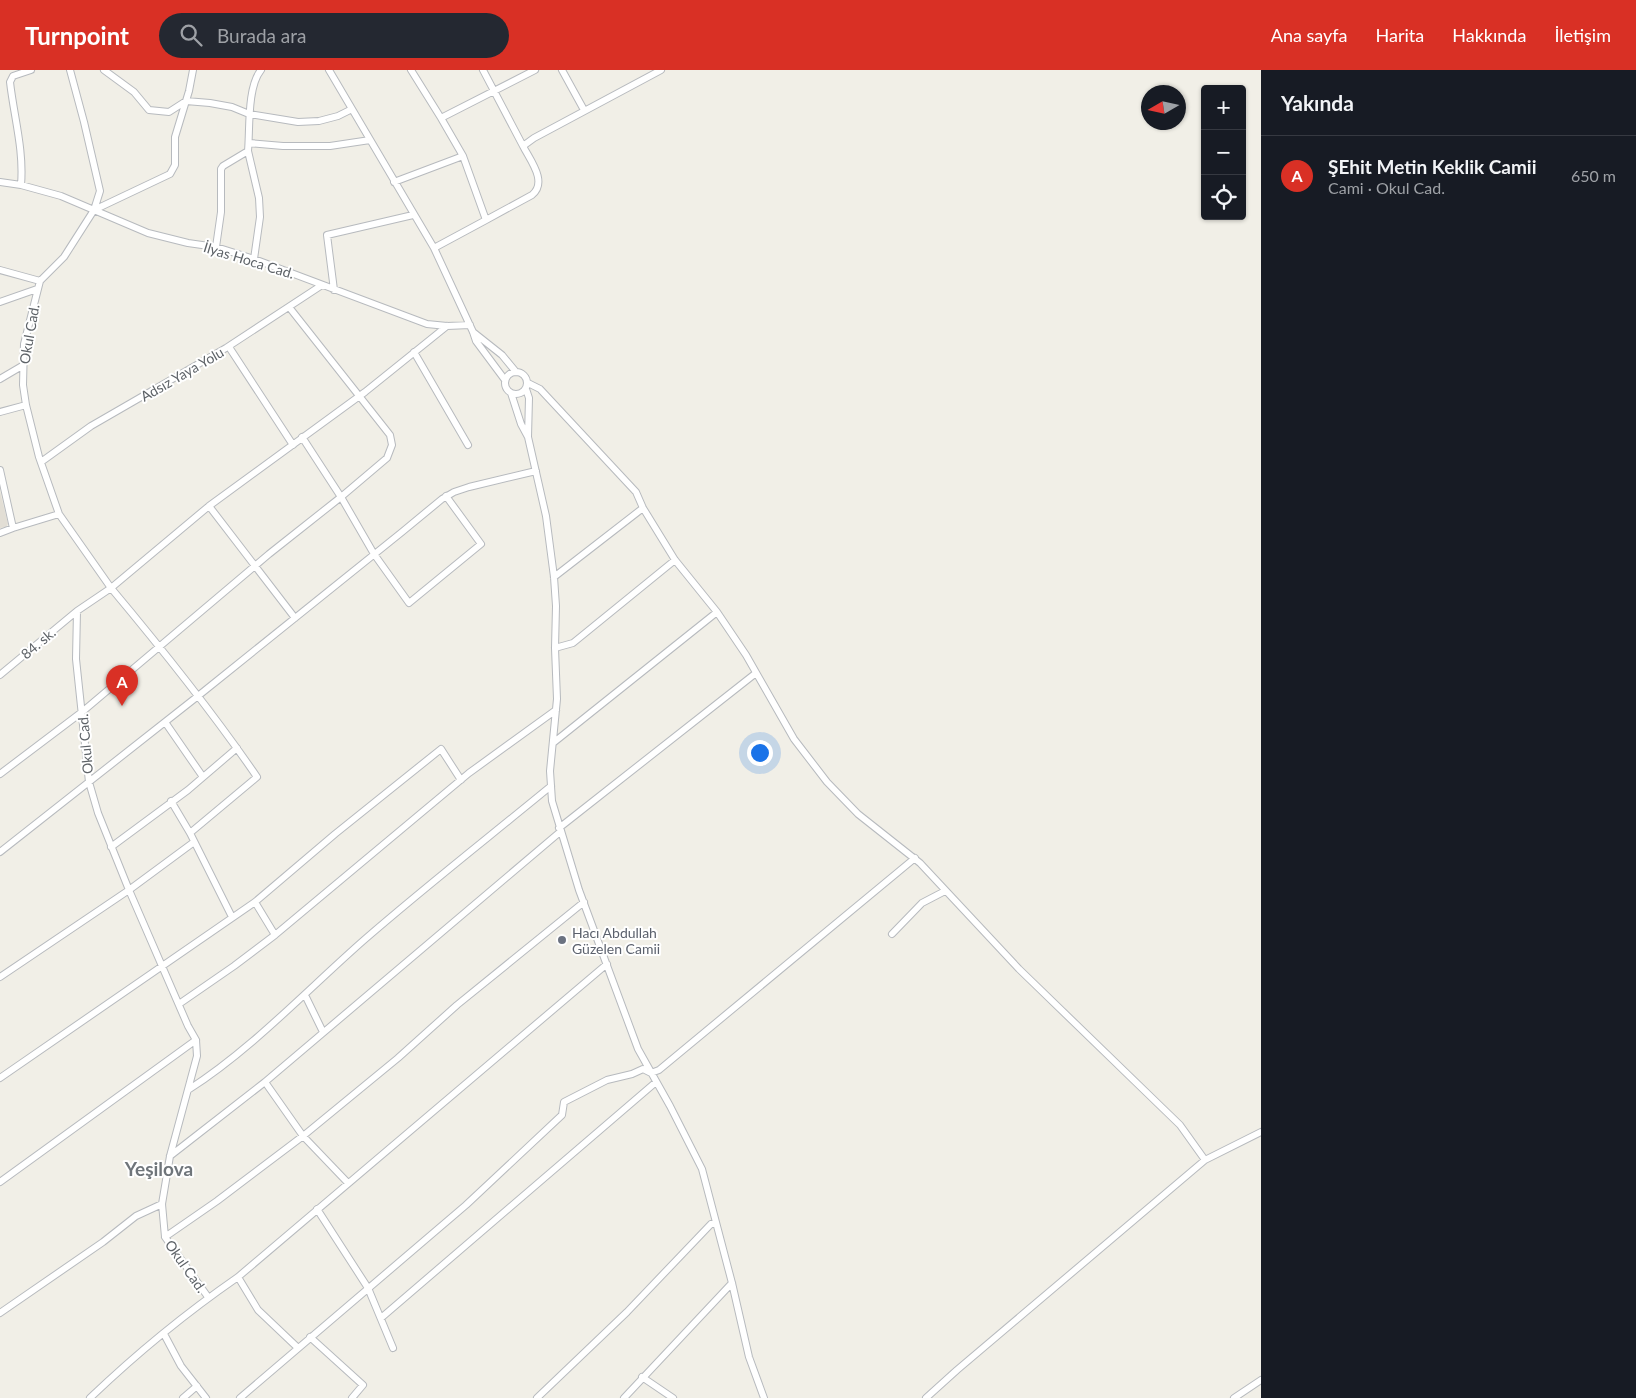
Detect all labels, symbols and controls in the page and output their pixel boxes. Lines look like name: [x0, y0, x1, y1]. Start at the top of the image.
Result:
search box: [159, 13, 509, 58]
text: Turnpoint: [25, 21, 129, 50]
icon: search: [177, 21, 205, 49]
text: Burada ara: [217, 24, 307, 47]
text: Ana sayfa: [1271, 24, 1348, 46]
text: Harita: [1376, 24, 1424, 46]
text: Hakkında: [1452, 24, 1526, 46]
text: İletişim: [1554, 24, 1611, 46]
north arrow: [1141, 85, 1186, 130]
map controls: [1201, 85, 1246, 220]
button: +: [1201, 85, 1246, 130]
text: Yakında: [1281, 90, 1354, 115]
button: −: [1201, 130, 1246, 175]
text: ŞEhit Metin Keklik Camii: [1328, 155, 1537, 178]
text: A: [1291, 166, 1303, 185]
text: 650 m: [1571, 166, 1616, 185]
button: locate: [1201, 175, 1246, 220]
text: Cami · Okul Cad.: [1328, 178, 1445, 197]
street label: İlyas Hoca Cad.: [202, 238, 296, 282]
street label: Okul Cad.: [15, 303, 43, 365]
street label: Adsız Yaya Yolu: [137, 343, 227, 405]
street label: 84. sk.: [17, 624, 59, 662]
pin: A: [106, 665, 138, 706]
street label: Okul Cad.: [74, 713, 96, 775]
your location: [747, 740, 773, 766]
place label: Hacı Abdullah Güzelen Camii: [572, 924, 660, 957]
marker: Hacı Abdullah Güzelen Camii: [556, 934, 568, 946]
district label: Yeşilova: [124, 1157, 193, 1180]
street label: Okul Cad.: [162, 1236, 210, 1296]

